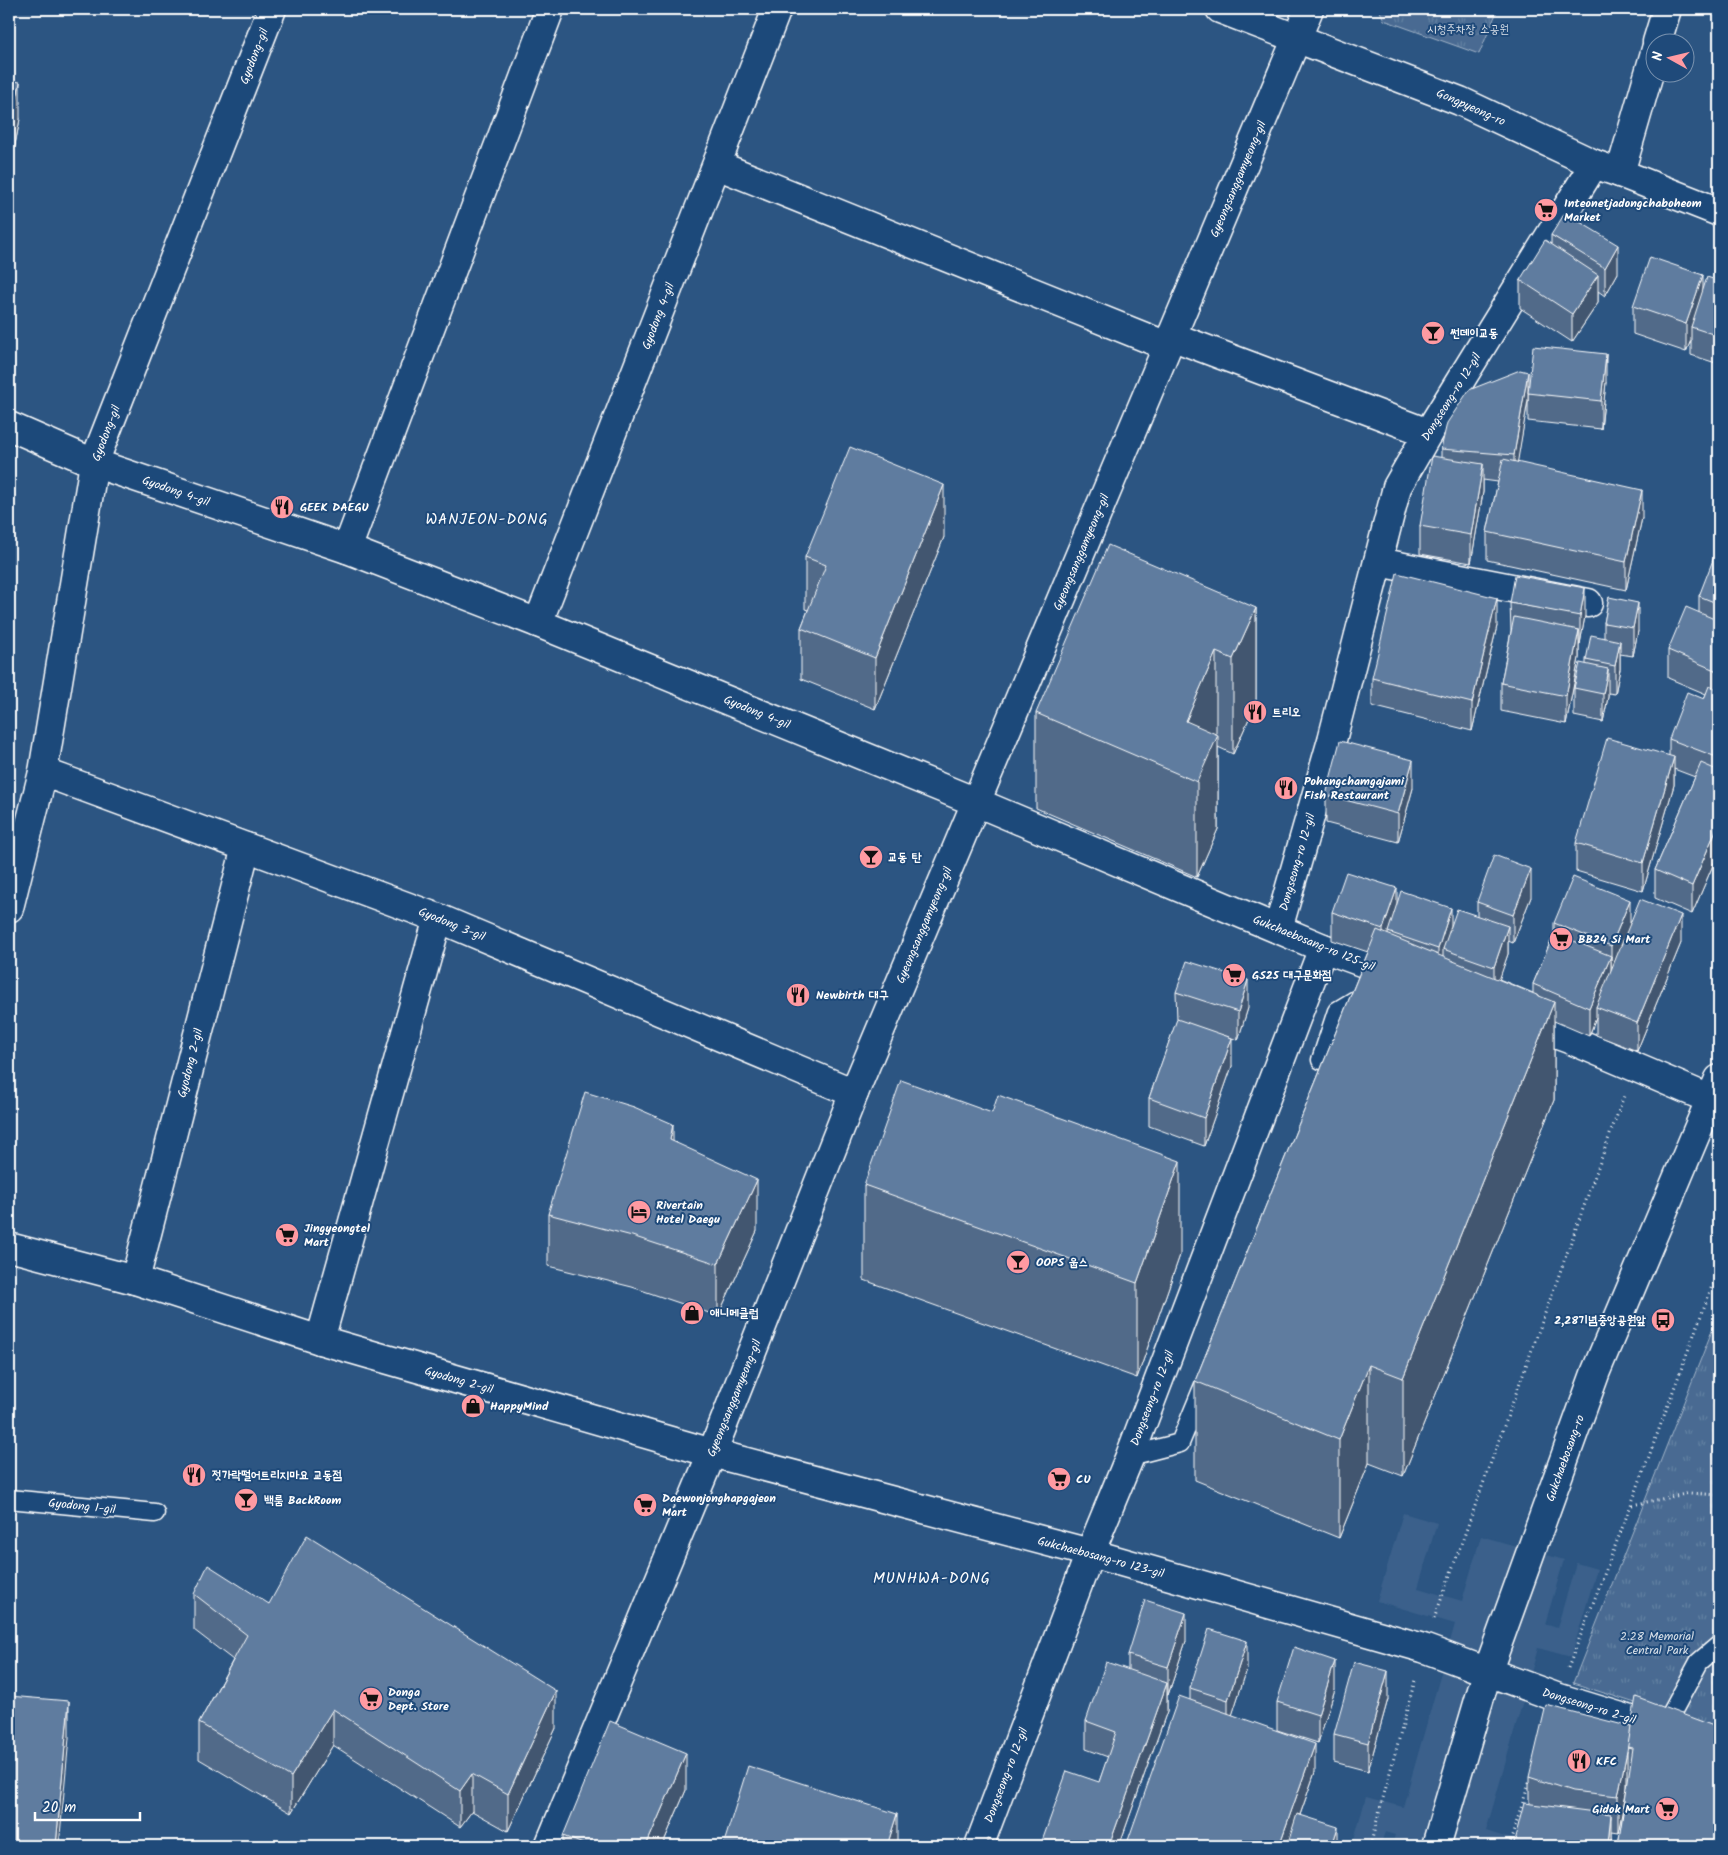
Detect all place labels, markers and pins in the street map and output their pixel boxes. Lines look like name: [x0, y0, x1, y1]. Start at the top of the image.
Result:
place label: Inteonetjadongchaboheom Market: [1564, 194, 1702, 227]
supermarket icon: Inteonetjadongchaboheom Market: [1533, 197, 1559, 223]
bar icon: 썬데이교동: [1420, 320, 1446, 346]
place label: 썬데이교동: [1450, 324, 1498, 343]
restaurant icon: GEEK DAEGU: [269, 494, 295, 520]
place label: GEEK DAEGU: [300, 498, 370, 517]
restaurant icon: 트리오: [1242, 699, 1268, 725]
place label: 트리오: [1272, 703, 1301, 722]
place label: Pohangchamgajami Fish Restaurant: [1304, 772, 1405, 805]
restaurant icon: Pohangchamgajami Fish Restaurant: [1273, 775, 1299, 801]
bar icon: 교동 탄: [858, 844, 884, 870]
place label: 교동 탄: [888, 848, 922, 867]
supermarket icon: BB24 Si Mart: [1548, 926, 1574, 952]
place label: BB24 Si Mart: [1578, 930, 1651, 949]
supermarket icon: GS25 대구문화점: [1221, 962, 1247, 988]
place label: GS25 대구문화점: [1252, 966, 1332, 985]
restaurant icon: Newbirth 대구: [785, 982, 811, 1008]
place label: Newbirth 대구: [816, 986, 889, 1005]
place label: Rivertain Hotel Daegu: [656, 1196, 720, 1229]
hotel icon: Rivertain Hotel Daegu: [626, 1199, 652, 1225]
place label: Jingyeongtel Mart: [304, 1219, 371, 1252]
supermarket icon: Jingyeongtel Mart: [274, 1222, 300, 1248]
bar icon: OOPS 웁스: [1005, 1249, 1031, 1275]
place label: OOPS 웁스: [1036, 1253, 1088, 1272]
shop icon: 애니메클럽: [679, 1300, 705, 1326]
place label: 애니메클럽: [709, 1304, 759, 1323]
bus stop icon: 2,28기념중앙공원앞: [1650, 1307, 1676, 1333]
place label: 2,28기념중앙공원앞: [1554, 1311, 1646, 1330]
shop icon: HappyMind: [460, 1393, 486, 1419]
place label: HappyMind: [490, 1397, 549, 1416]
restaurant icon: 젓가락떨어트리지마요 교동점: [181, 1462, 207, 1488]
place label: 젓가락떨어트리지마요 교동점: [212, 1466, 342, 1485]
supermarket icon: CU: [1046, 1466, 1072, 1492]
place label: CU: [1076, 1470, 1091, 1489]
bar icon: 백룸 BackRoom: [233, 1487, 259, 1513]
place label: Daewonjonghapgajeon Mart: [662, 1489, 776, 1522]
place label: 백룸 BackRoom: [264, 1491, 341, 1510]
supermarket icon: Daewonjonghapgajeon Mart: [632, 1492, 658, 1518]
place label: Donga Dept. Store: [388, 1683, 449, 1716]
supermarket icon: Donga Dept. Store: [358, 1686, 384, 1712]
restaurant icon: KFC: [1566, 1748, 1592, 1774]
place label: KFC: [1596, 1752, 1617, 1771]
supermarket icon: Gidok Mart: [1654, 1796, 1680, 1822]
place label: Gidok Mart: [1592, 1800, 1651, 1819]

